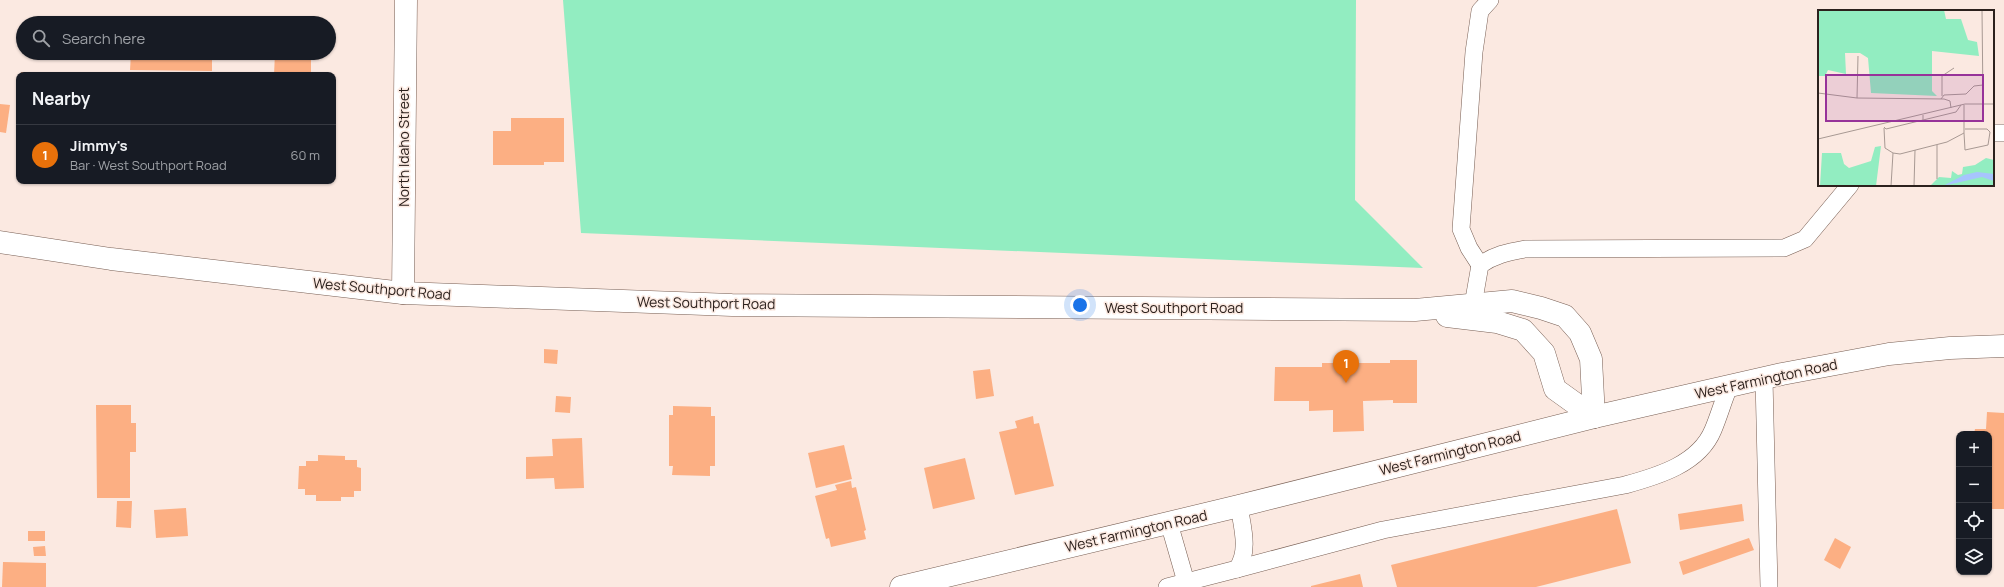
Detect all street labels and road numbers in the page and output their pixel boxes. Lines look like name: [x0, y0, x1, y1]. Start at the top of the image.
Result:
street label: North Idaho Street: [394, 87, 413, 207]
street label: West Southport Road: [312, 273, 452, 304]
street label: West Southport Road: [637, 292, 775, 313]
street label: West Southport Road: [1105, 298, 1243, 317]
street label: West Farmington Road: [1693, 354, 1839, 403]
street label: West Farmington Road: [1377, 426, 1523, 479]
street label: West Farmington Road: [1063, 505, 1209, 556]

